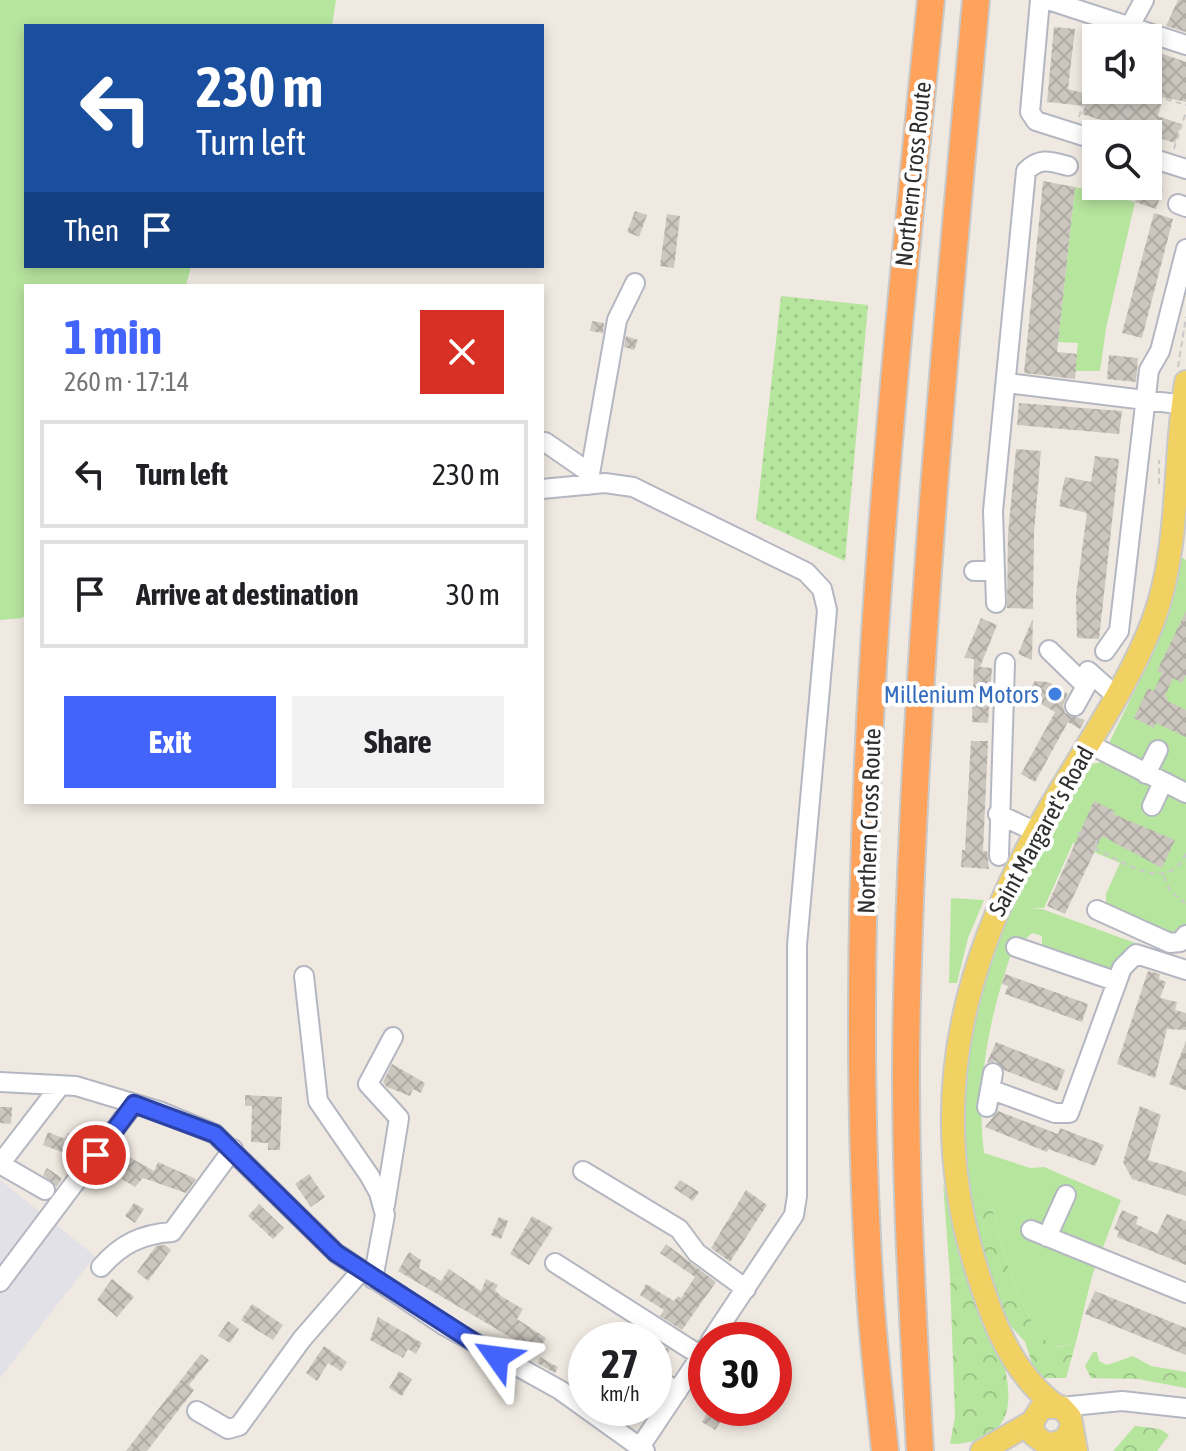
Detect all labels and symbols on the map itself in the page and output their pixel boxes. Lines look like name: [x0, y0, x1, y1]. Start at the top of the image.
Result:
street label: Northern Cross Route: [890, 80, 936, 268]
place label: Millenium Motors: [884, 681, 1039, 708]
marker: Millenium Motors: [1046, 685, 1064, 703]
street label: Northern Cross Route: [852, 728, 886, 914]
street label: Saint Margaret's Road: [983, 742, 1099, 920]
pin: [62, 1121, 130, 1189]
position arrow: [455, 1315, 539, 1399]
speed limit sign: 30: [688, 1322, 792, 1426]

